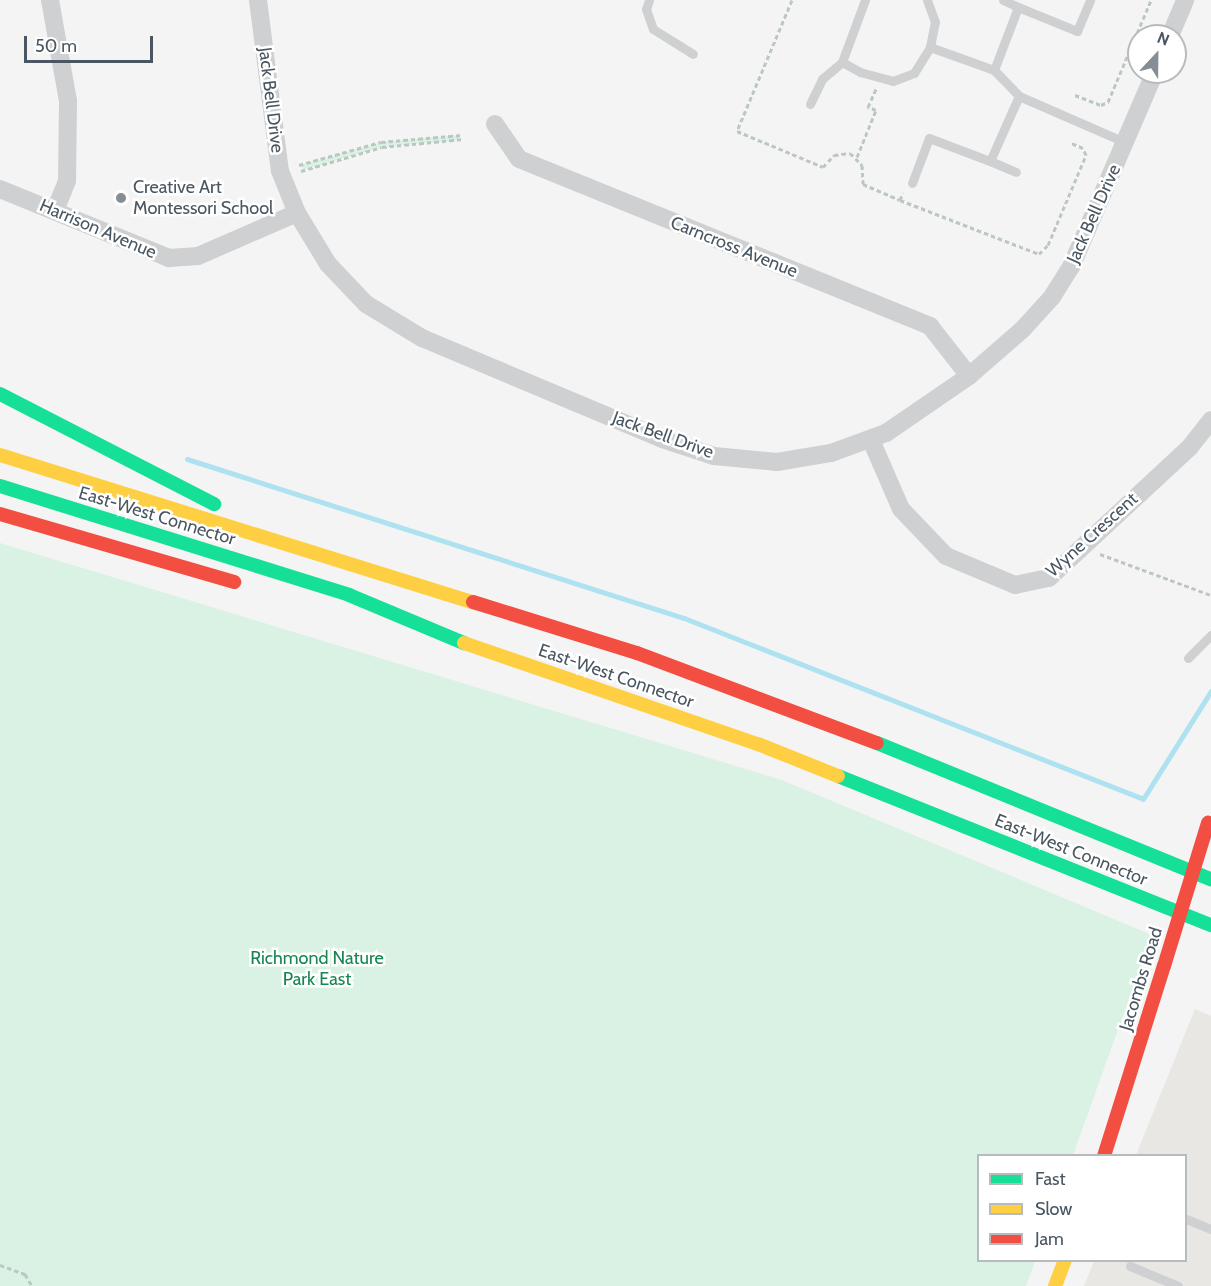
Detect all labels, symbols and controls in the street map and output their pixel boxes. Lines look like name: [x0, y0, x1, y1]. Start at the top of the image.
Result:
scale bar: [27, 24, 156, 62]
north arrow: [1127, 24, 1187, 84]
text: N: [1154, 28, 1172, 50]
text: 50 m: [35, 35, 77, 57]
street label: Jack Bell Drive: [254, 46, 288, 154]
street label: Jack Bell Drive: [1063, 161, 1125, 267]
place label: Creative Art Montessori School: [133, 177, 273, 219]
marker: Creative Art Montessori School: [114, 191, 128, 205]
street label: Harrison Avenue: [36, 195, 160, 263]
street label: Carncross Avenue: [667, 212, 801, 282]
street label: Jack Bell Drive: [609, 407, 717, 463]
street label: East-West Connector: [76, 482, 238, 550]
street label: Wyne Crescent: [1042, 488, 1142, 582]
street label: East-West Connector: [536, 639, 696, 713]
street label: East-West Connector: [992, 810, 1150, 890]
street label: Jacombs Road: [1115, 925, 1167, 1033]
park label: Richmond Nature Park East: [250, 948, 384, 990]
legend: [977, 1154, 1187, 1262]
text: Fast: [1035, 1168, 1066, 1190]
text: Slow: [1035, 1198, 1072, 1220]
text: Jam: [1035, 1228, 1064, 1250]

